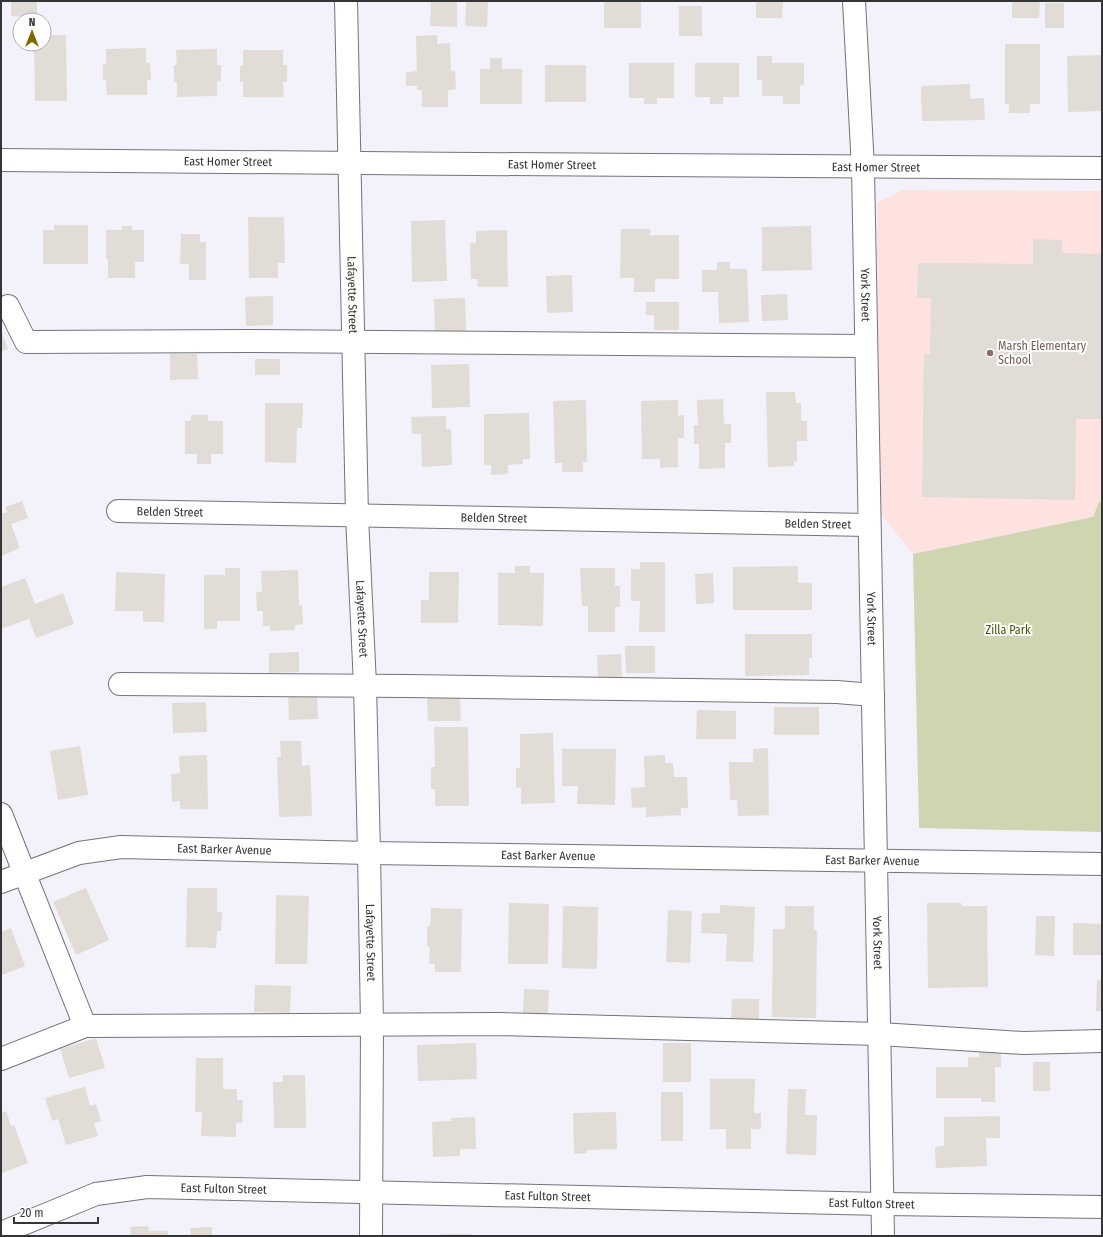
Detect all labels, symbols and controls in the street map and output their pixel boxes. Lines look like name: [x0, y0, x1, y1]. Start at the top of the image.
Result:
north arrow: [12, 12, 52, 52]
text: N: [29, 16, 35, 29]
street label: East Homer Street: [184, 154, 272, 169]
street label: East Homer Street: [508, 157, 596, 172]
street label: East Homer Street: [832, 160, 920, 175]
street label: Lafayette Street: [344, 256, 360, 334]
street label: York Street: [858, 268, 873, 322]
place label: Marsh Elementary School: [998, 339, 1087, 367]
marker: Marsh Elementary School: [985, 348, 995, 358]
street label: Belden Street: [137, 504, 204, 520]
street label: Belden Street: [460, 510, 527, 526]
street label: Belden Street: [784, 516, 851, 532]
street label: Lafayette Street: [353, 580, 371, 658]
street label: York Street: [864, 592, 879, 646]
park label: Zilla Park: [986, 623, 1031, 637]
street label: East Barker Avenue: [177, 841, 272, 858]
street label: East Barker Avenue: [501, 848, 596, 863]
street label: East Barker Avenue: [825, 853, 920, 868]
street label: Lafayette Street: [363, 904, 378, 982]
street label: York Street: [870, 916, 885, 970]
street label: East Fulton Street: [181, 1181, 267, 1197]
street label: East Fulton Street: [504, 1188, 591, 1204]
street label: East Fulton Street: [828, 1196, 915, 1211]
scale bar: [14, 1199, 98, 1225]
text: 20 m: [20, 1206, 44, 1220]

